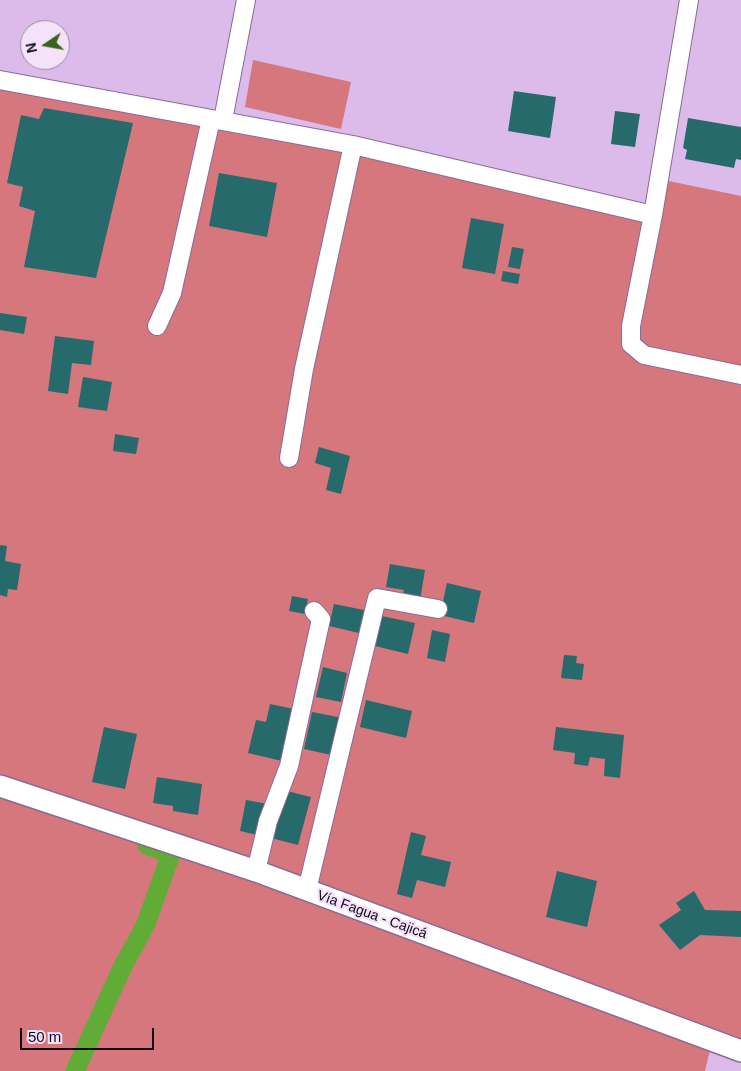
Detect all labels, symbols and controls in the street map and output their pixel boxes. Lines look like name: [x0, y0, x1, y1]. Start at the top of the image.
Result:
north arrow: [20, 20, 70, 70]
text: N: [22, 41, 40, 55]
street label: Vía Fagua - Cajicá: [315, 887, 429, 943]
scale bar: [22, 1018, 156, 1050]
text: 50 m: [28, 1028, 61, 1045]

